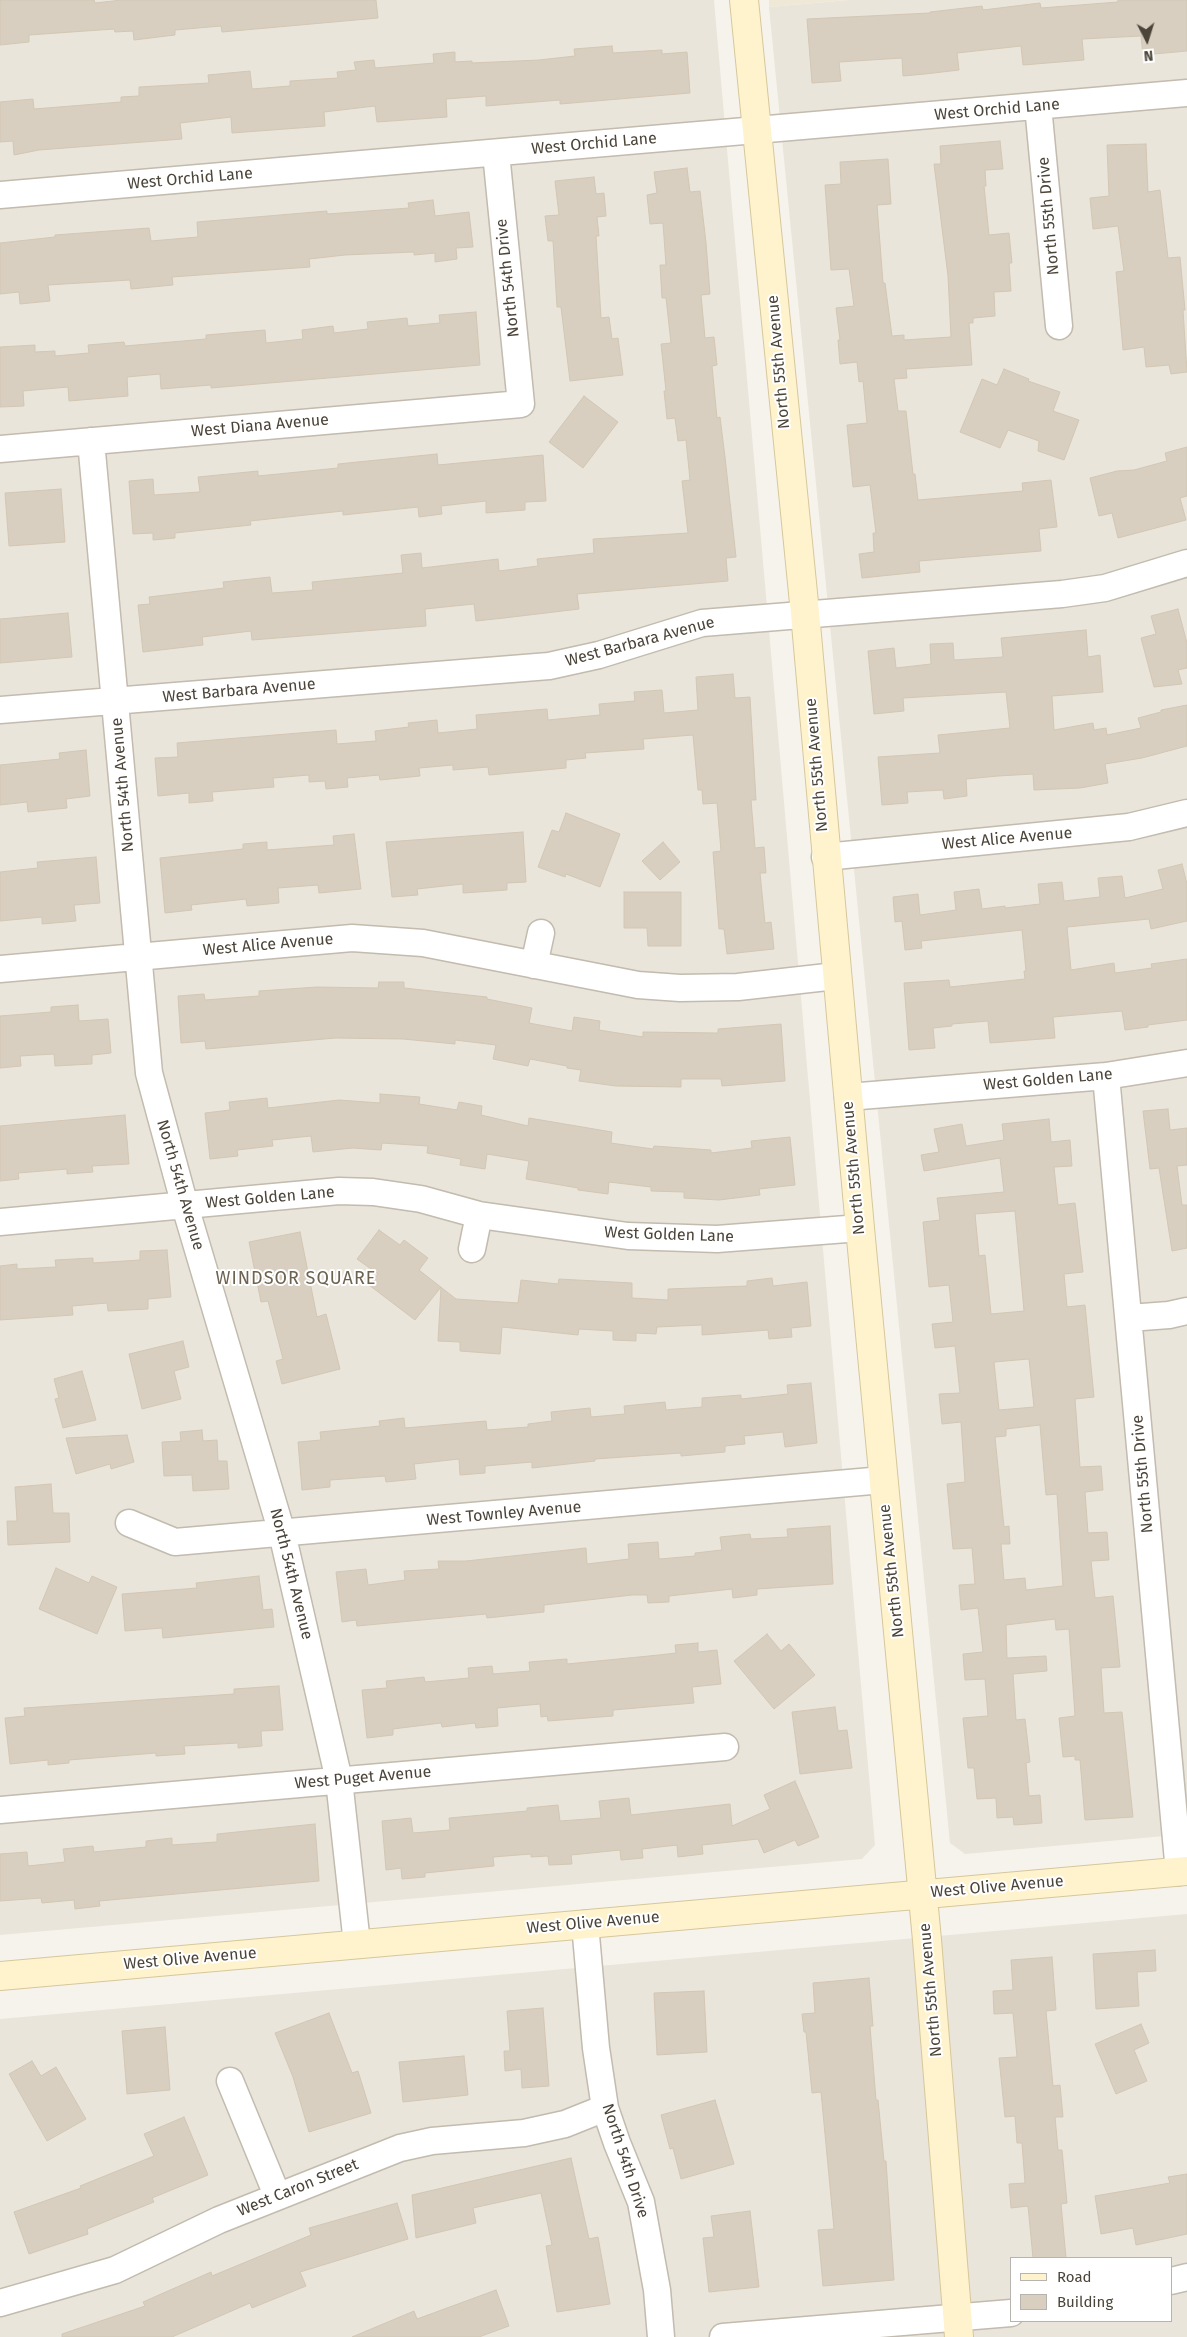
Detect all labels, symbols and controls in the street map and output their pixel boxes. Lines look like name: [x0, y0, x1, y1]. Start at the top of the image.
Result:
north arrow: [1122, 15, 1172, 65]
text: N: [1143, 47, 1154, 64]
street label: West Orchid Lane: [933, 95, 1061, 125]
street label: West Orchid Lane: [530, 129, 658, 159]
street label: North 55th Drive: [1034, 156, 1064, 276]
street label: West Orchid Lane: [126, 164, 254, 194]
street label: North 54th Drive: [492, 218, 524, 338]
street label: North 55th Avenue: [764, 294, 794, 430]
street label: West Diana Avenue: [190, 410, 330, 442]
street label: West Barbara Avenue: [563, 613, 717, 671]
street label: West Barbara Avenue: [162, 675, 316, 707]
street label: North 55th Avenue: [802, 697, 832, 833]
street label: North 54th Avenue: [108, 717, 138, 853]
street label: West Alice Avenue: [941, 824, 1073, 854]
street label: West Alice Avenue: [202, 930, 334, 960]
street label: West Golden Lane: [982, 1065, 1114, 1095]
street label: North 55th Avenue: [839, 1100, 869, 1236]
street label: North 54th Avenue: [152, 1118, 208, 1252]
street label: West Golden Lane: [204, 1183, 336, 1213]
street label: West Golden Lane: [604, 1223, 734, 1247]
district label: WINDSOR SQUARE: [214, 1268, 378, 1290]
street label: North 55th Drive: [1128, 1414, 1158, 1534]
street label: West Townley Avenue: [426, 1498, 582, 1530]
street label: North 55th Avenue: [875, 1503, 909, 1639]
street label: North 54th Avenue: [265, 1506, 317, 1642]
street label: West Puget Avenue: [294, 1762, 432, 1794]
street label: West Olive Avenue: [930, 1872, 1064, 1902]
street label: West Olive Avenue: [526, 1908, 660, 1938]
street label: North 55th Avenue: [916, 1922, 946, 2058]
street label: West Olive Avenue: [123, 1944, 257, 1974]
street label: North 54th Drive: [597, 2101, 653, 2221]
street label: West Caron Street: [235, 2155, 361, 2221]
legend: [1010, 2257, 1172, 2322]
text: Road: [1057, 2268, 1092, 2286]
text: Building: [1057, 2293, 1113, 2311]

